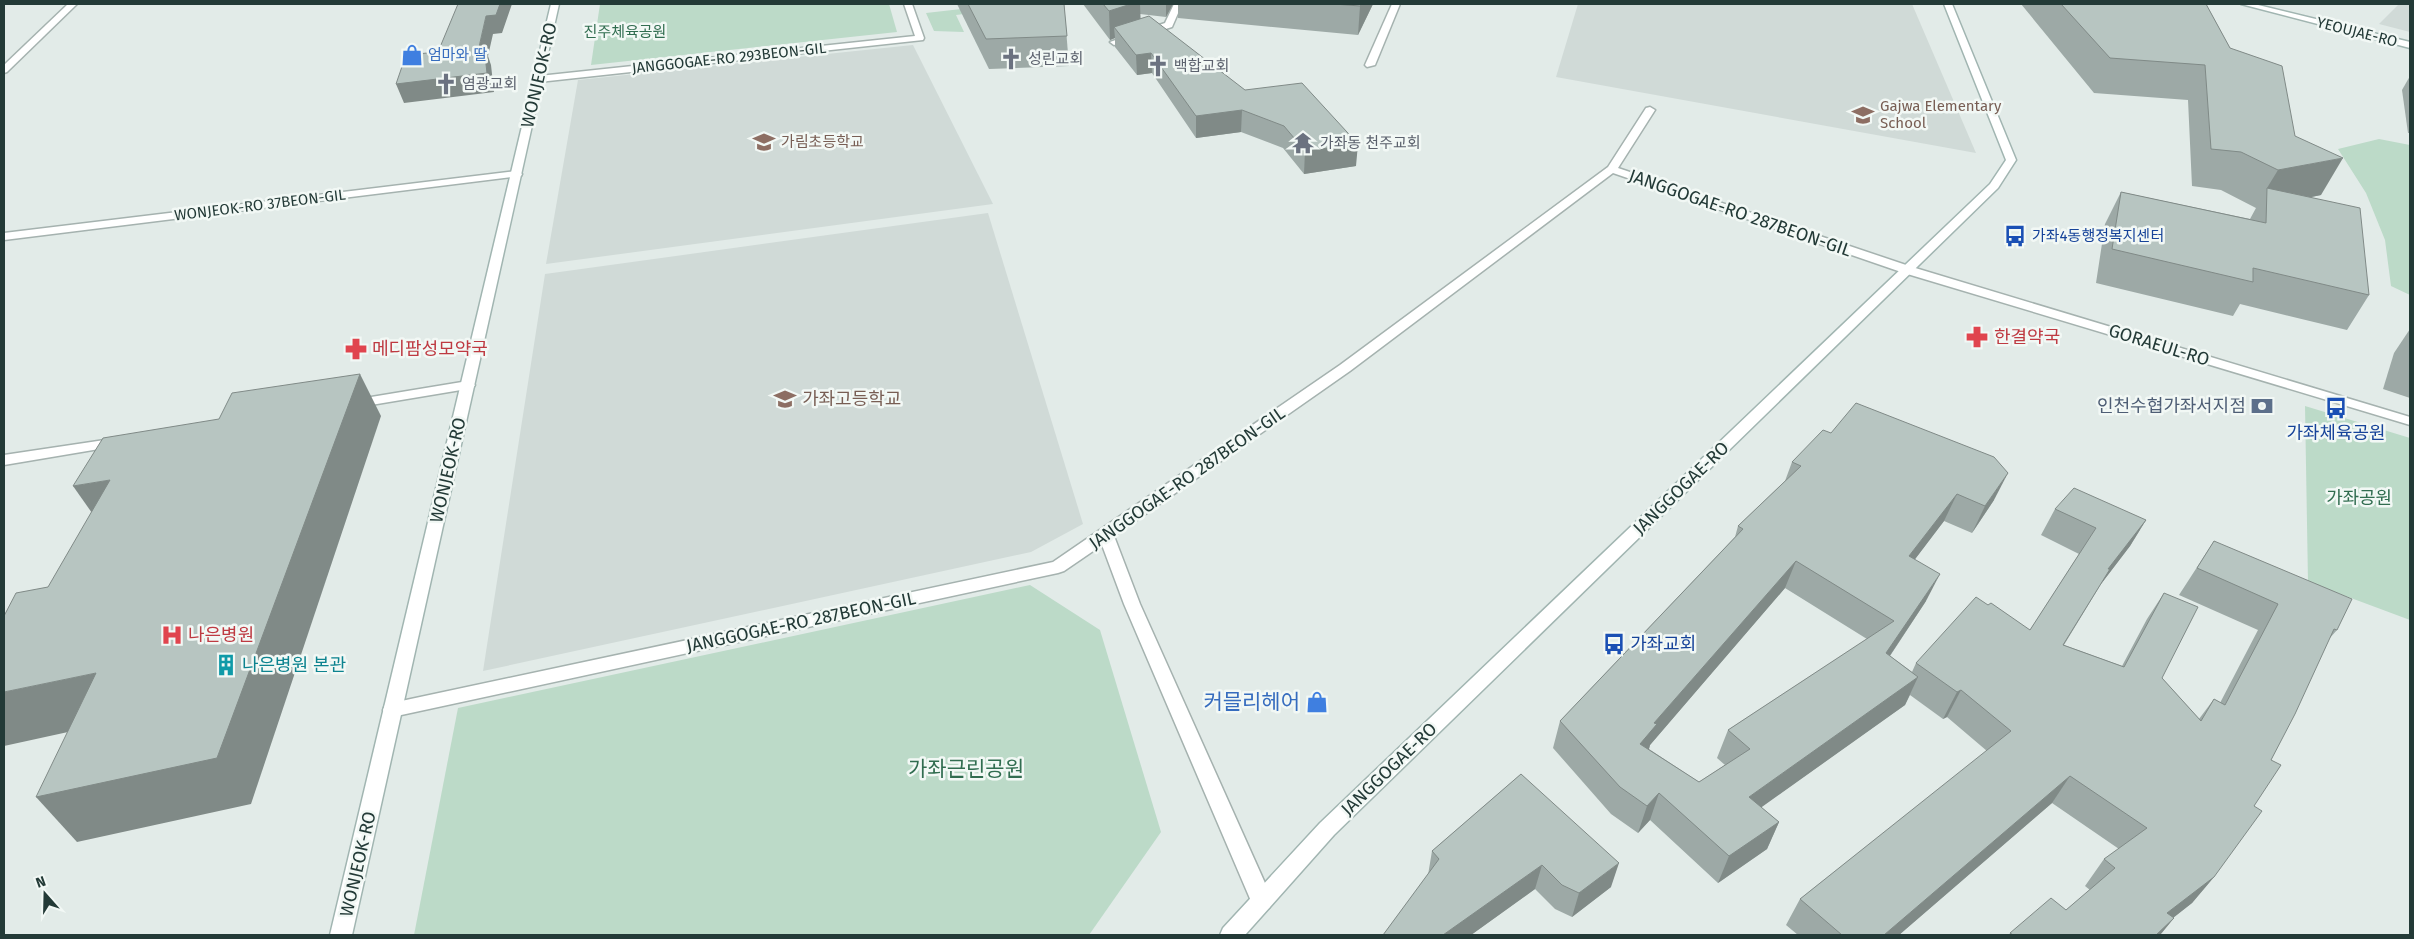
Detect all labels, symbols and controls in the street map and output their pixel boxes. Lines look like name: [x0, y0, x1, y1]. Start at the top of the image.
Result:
street label: YEOUJAE-RO: [2315, 13, 2399, 51]
street label: WONJEOK-RO: [516, 20, 562, 130]
park label: 진주체육공원: [584, 23, 666, 41]
street label: JANGGOGAE-RO 293BEON-GIL: [631, 39, 828, 77]
shop icon: 엄마와 딸: [399, 42, 425, 68]
place label: 엄마와 딸: [428, 46, 487, 64]
church icon: 성린교회: [998, 46, 1024, 72]
place label: 성린교회: [1028, 50, 1083, 68]
church icon: 백합교회: [1145, 53, 1171, 79]
place label: 백합교회: [1174, 57, 1229, 75]
church icon: 염광교회: [433, 71, 459, 97]
place label: 염광교회: [462, 75, 517, 93]
place label: Gajwa Elementary School: [1880, 97, 2002, 132]
school or university icon: Gajwa Elementary School: [1850, 102, 1876, 128]
school or university icon: 가림초등학교: [751, 129, 777, 155]
temple icon: 가좌동 천주교회: [1290, 130, 1316, 156]
place label: 가림초등학교: [781, 133, 864, 151]
place label: 가좌동 천주교회: [1320, 134, 1421, 152]
street label: JANGGOGAE-RO 287BEON-GIL: [1626, 165, 1854, 261]
street label: WONJEOK-RO 37BEON-GIL: [173, 185, 347, 224]
bus stop icon: 가좌4동행정복지센터: [2002, 223, 2028, 249]
place label: 가좌4동행정복지센터: [2032, 227, 2164, 245]
street label: GORAEUL-RO: [2106, 319, 2212, 371]
pharmacy icon: 한결약국: [1964, 324, 1990, 350]
place label: 한결약국: [1994, 326, 2060, 348]
pharmacy icon: 메디팜성모약국: [343, 336, 369, 362]
place label: 메디팜성모약국: [372, 338, 488, 360]
school or university icon: 가좌고등학교: [772, 386, 798, 412]
place label: 가좌고등학교: [802, 388, 901, 410]
bank icon: 인천수협가좌서지점: [2249, 393, 2275, 419]
place label: 인천수협가좌서지점: [2097, 395, 2246, 417]
bus stop icon: 가좌체육공원: [2323, 395, 2349, 421]
street label: JANGGOGAE-RO 287BEON-GIL: [1085, 402, 1289, 554]
street label: WONJEOK-RO: [425, 415, 471, 525]
place label: 가좌체육공원: [2286, 422, 2386, 444]
street label: JANGGOGAE-RO: [1629, 437, 1733, 539]
park label: 가좌공원: [2326, 487, 2392, 509]
street label: JANGGOGAE-RO 287BEON-GIL: [684, 587, 918, 657]
hospital icon: 나은병원: [159, 622, 185, 648]
place label: 나은병원: [188, 624, 254, 646]
bus stop icon: 가좌교회: [1601, 631, 1627, 657]
place label: 가좌교회: [1630, 633, 1696, 655]
building icon: 나은병원 본관: [213, 652, 239, 678]
place label: 나은병원 본관: [242, 654, 347, 676]
place label: 커믈리헤어: [1203, 689, 1300, 715]
shop icon: 커믈리헤어: [1304, 689, 1330, 715]
street label: JANGGOGAE-RO: [1337, 718, 1441, 820]
park label: 가좌근린공원: [908, 756, 1024, 782]
street label: WONJEOK-RO: [335, 809, 381, 919]
north arrow: [20, 869, 70, 919]
text: N: [33, 873, 48, 892]

